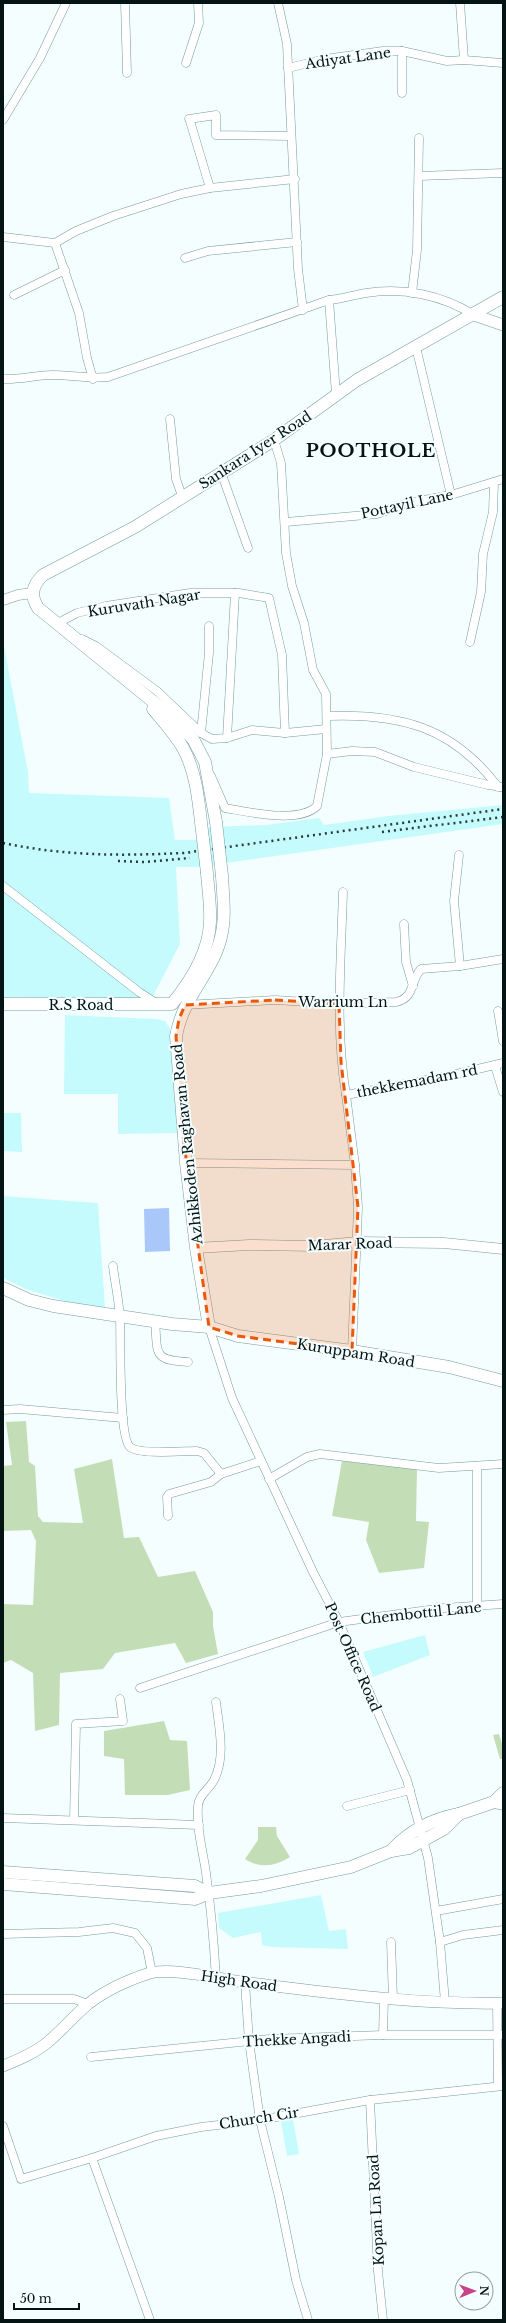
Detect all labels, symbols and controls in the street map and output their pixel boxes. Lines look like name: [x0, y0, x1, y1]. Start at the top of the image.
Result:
street label: Adiyat Lane: [303, 43, 392, 73]
street label: Sankara Iyer Road: [195, 407, 315, 493]
district label: POOTHOLE: [306, 440, 436, 462]
street label: Pottayil Lane: [359, 485, 455, 523]
street label: Kuruvath Nagar: [86, 585, 202, 621]
street label: Warrium Ln: [297, 993, 388, 1011]
street label: R.S Road: [48, 996, 114, 1014]
street label: Azhikkoden Raghavan Road: [167, 1042, 207, 1246]
street label: thekkemadam rd: [355, 1060, 479, 1102]
street label: Marar Road: [307, 1234, 393, 1254]
street label: Kuruppam Road: [296, 1335, 417, 1371]
street label: Chembottil Lane: [360, 1598, 482, 1628]
street label: Post Office Road: [321, 1600, 385, 1715]
street label: High Road: [200, 1967, 279, 1995]
street label: Thekke Angadi: [243, 2027, 352, 2051]
street label: Church Cir: [218, 2103, 301, 2133]
street label: Kopan Ln Road: [364, 2153, 388, 2266]
north arrow: [454, 2271, 494, 2311]
scale bar: [14, 2285, 79, 2311]
text: N: [477, 2286, 491, 2297]
text: 50 m: [20, 2291, 52, 2306]

